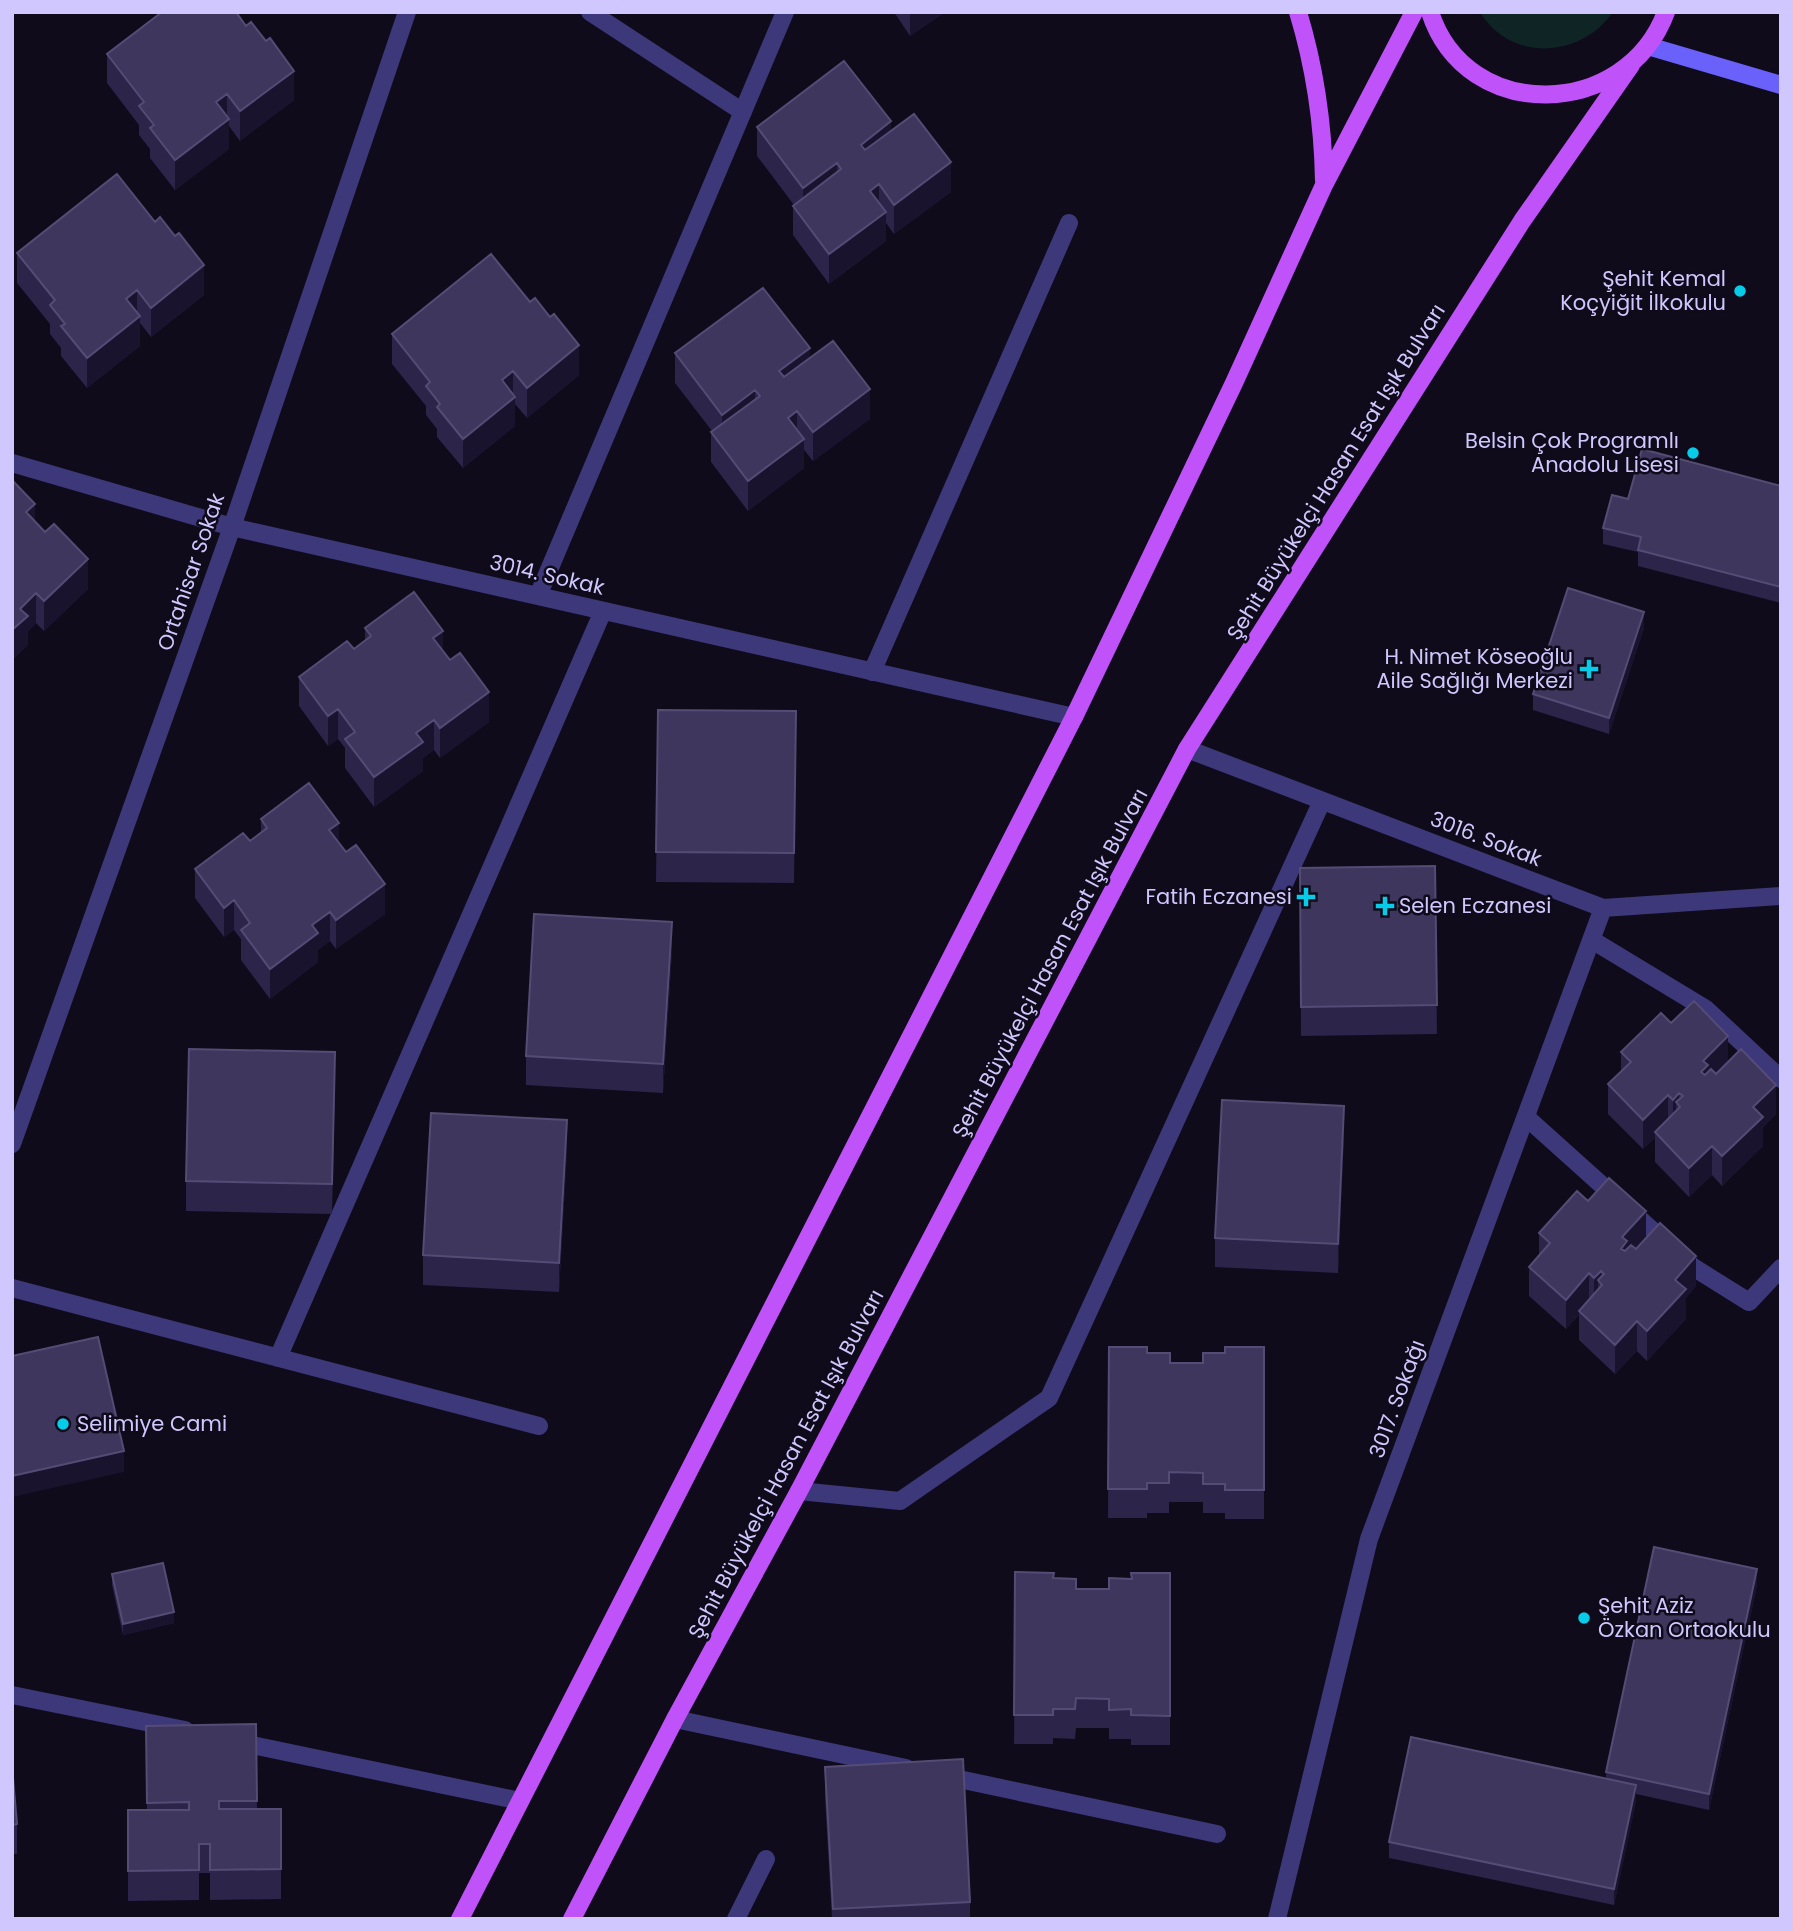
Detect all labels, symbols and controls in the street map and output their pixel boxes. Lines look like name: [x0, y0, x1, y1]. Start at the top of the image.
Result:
place label: Şehit Kemal Koçyiğit İlkokulu: [1560, 264, 1726, 317]
marker: Şehit Kemal Koçyiğit İlkokulu: [1732, 283, 1748, 299]
street label: Şehit Büyükelçi Hasan Esat Işık Bulvarı: [1220, 298, 1452, 645]
place label: Belsin Çok Programlı Anadolu Lisesi: [1465, 426, 1679, 479]
marker: Belsin Çok Programlı Anadolu Lisesi: [1685, 445, 1701, 461]
street label: Ortahisar Sokak: [150, 489, 231, 655]
street label: 3014. Sokak: [487, 547, 608, 602]
place label: H. Nimet Köseoğlu Aile Sağlığı Merkezi: [1376, 642, 1573, 695]
marker: H. Nimet Köseoğlu Aile Sağlığı Merkezi: [1579, 659, 1599, 679]
street label: Şehit Büyükelçi Hasan Esat Işık Bulvarı: [945, 783, 1154, 1142]
street label: 3016. Sokak: [1426, 804, 1546, 873]
place label: Fatih Eczanesi: [1146, 882, 1292, 911]
marker: Fatih Eczanesi: [1298, 889, 1314, 905]
place label: Selen Eczanesi: [1399, 891, 1551, 920]
marker: Selen Eczanesi: [1377, 898, 1393, 914]
street label: Şehit Büyükelçi Hasan Esat Işık Bulvarı: [681, 1284, 890, 1643]
street label: 3017. Sokağı: [1362, 1336, 1431, 1462]
place label: Selimiye Cami: [77, 1409, 227, 1438]
marker: Selimiye Cami: [55, 1416, 71, 1432]
place label: Şehit Aziz Özkan Ortaokulu: [1598, 1591, 1771, 1644]
marker: Şehit Aziz Özkan Ortaokulu: [1576, 1610, 1592, 1626]

